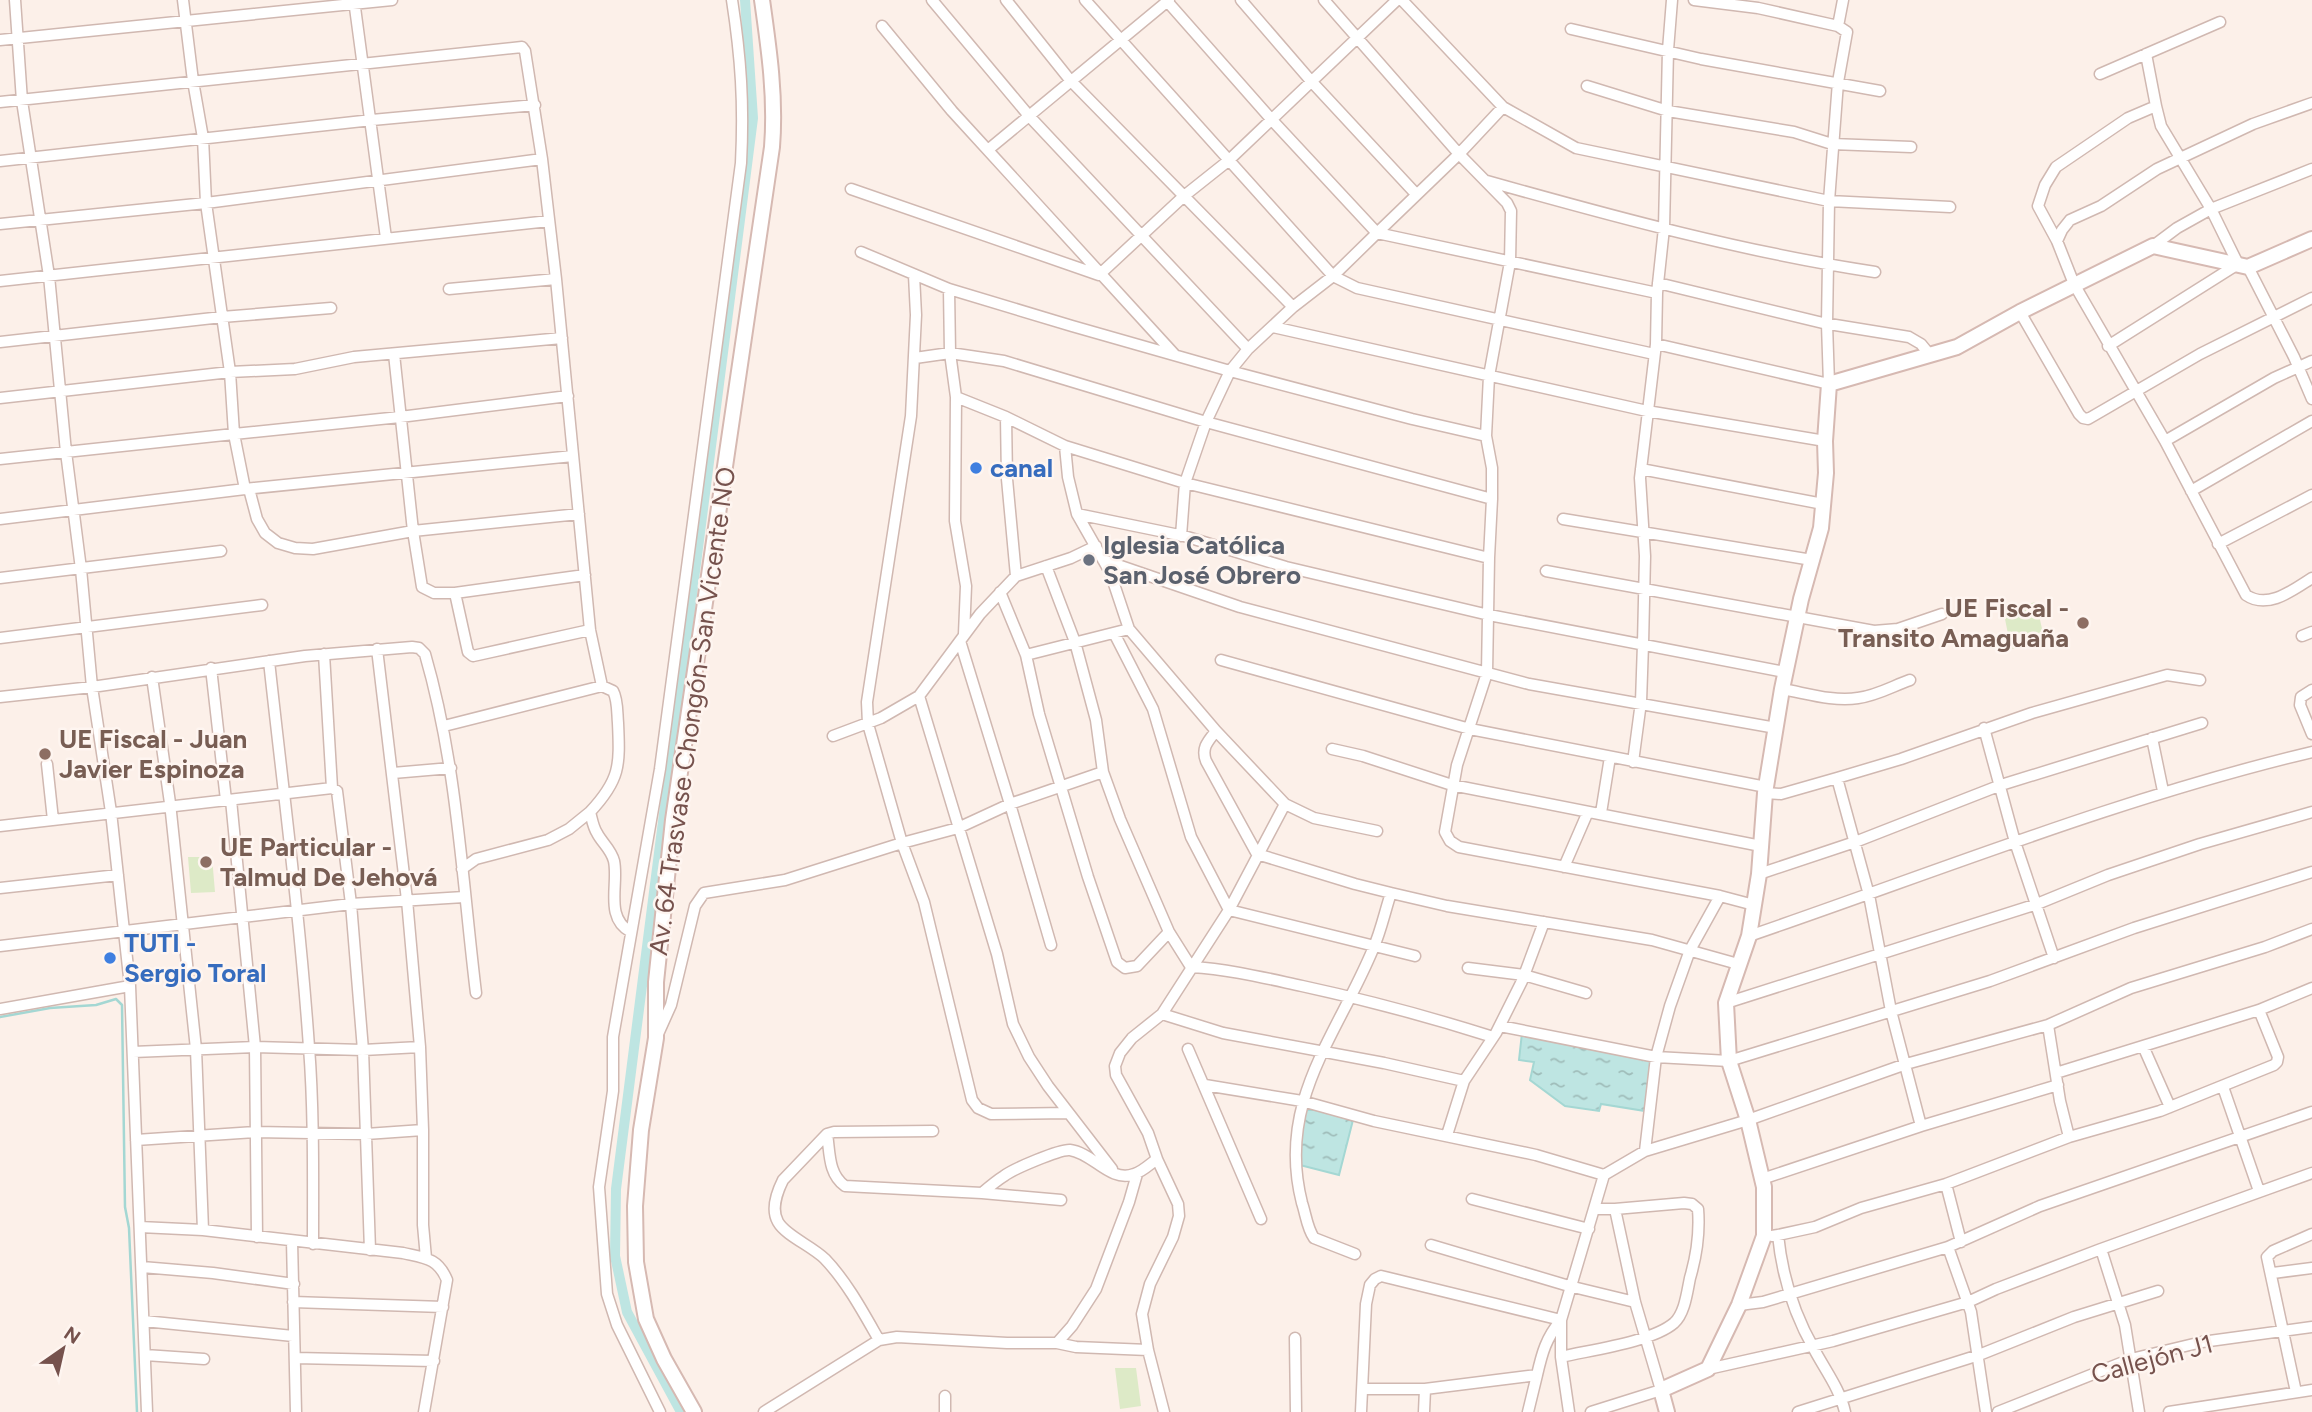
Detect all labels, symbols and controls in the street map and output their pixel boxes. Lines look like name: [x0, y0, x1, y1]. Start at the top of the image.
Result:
place label: canal: [990, 452, 1053, 484]
marker: canal: [968, 460, 984, 476]
street label: Av. 64 Trasvase Chongón-San Vicente NO: [642, 465, 742, 957]
place label: Iglesia Católica San José Obrero: [1103, 529, 1301, 591]
marker: Iglesia Católica San José Obrero: [1081, 552, 1097, 568]
place label: UE Fiscal - Transito Amaguaña: [1838, 592, 2069, 654]
marker: UE Fiscal - Transito Amaguaña: [2075, 615, 2091, 631]
place label: UE Fiscal - Juan Javier Espinoza: [59, 723, 247, 785]
marker: UE Fiscal - Juan Javier Espinoza: [37, 746, 53, 762]
place label: UE Particular - Talmud De Jehová: [220, 831, 438, 893]
marker: UE Particular - Talmud De Jehová: [198, 854, 214, 870]
place label: TUTI - Sergio Toral: [124, 927, 266, 989]
marker: TUTI - Sergio Toral: [102, 950, 118, 966]
north arrow: [28, 1314, 98, 1384]
text: N: [60, 1322, 85, 1349]
street label: Callejón J1: [2088, 1327, 2216, 1391]

